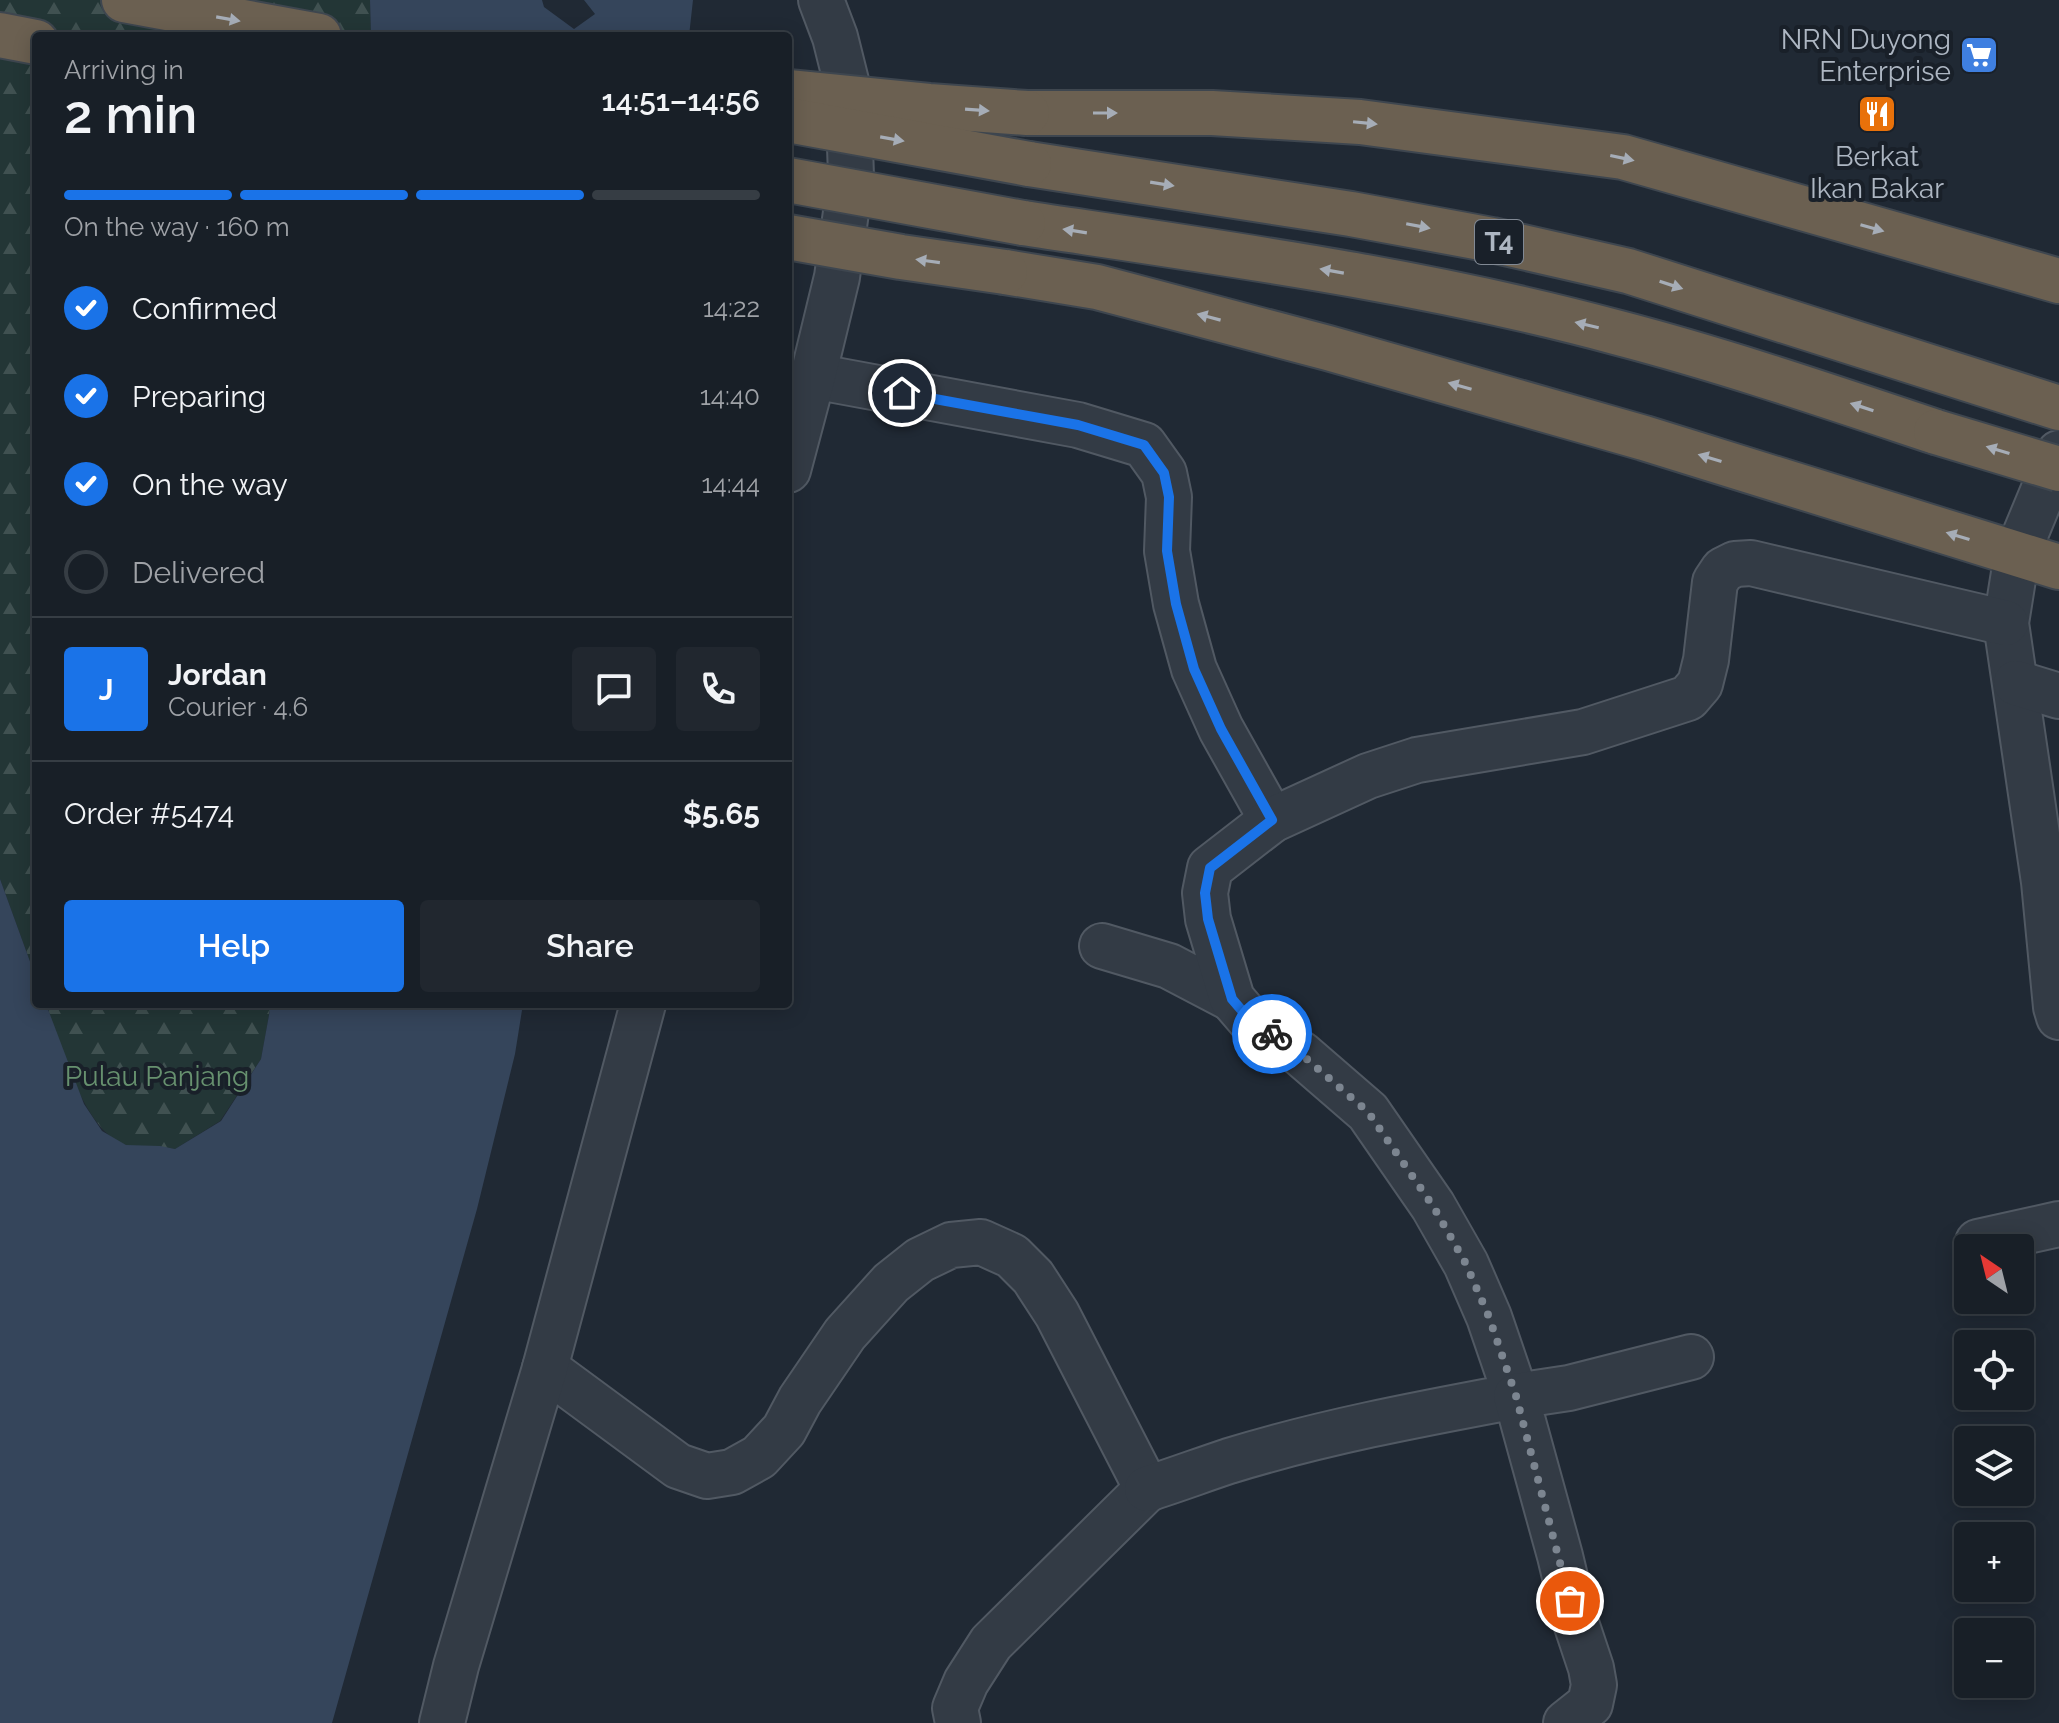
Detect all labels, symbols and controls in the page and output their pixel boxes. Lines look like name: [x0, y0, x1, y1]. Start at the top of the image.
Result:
one-way arrow: [216, 14, 241, 26]
place label: NRN Duyong Enterprise: [1781, 23, 1951, 88]
supermarket icon: NRN Duyong Enterprise: [1958, 34, 2000, 76]
text: Arriving in: [64, 55, 184, 85]
text: 14:51–14:56: [602, 83, 760, 118]
text: 2 min: [64, 84, 197, 145]
restaurant icon: Berkat Ikan Bakar: [1856, 93, 1898, 135]
one-way arrow: [965, 104, 990, 117]
one-way arrow: [1093, 107, 1118, 119]
one-way arrow: [1352, 116, 1377, 129]
one-way arrow: [880, 133, 905, 145]
place label: Berkat Ikan Bakar: [1810, 140, 1944, 205]
one-way arrow: [1610, 152, 1635, 164]
one-way arrow: [1150, 179, 1175, 191]
text: On the way · 160 m: [64, 212, 290, 242]
road number: T4: [1475, 220, 1523, 264]
one-way arrow: [1406, 221, 1431, 233]
one-way arrow: [1861, 222, 1885, 235]
one-way arrow: [1063, 224, 1088, 237]
one-way arrow: [915, 254, 940, 267]
one-way arrow: [1319, 265, 1344, 277]
one-way arrow: [1660, 279, 1684, 292]
icon: check: [64, 286, 108, 330]
text: Confirmed: [132, 291, 277, 326]
text: 14:22: [703, 293, 760, 323]
one-way arrow: [1197, 310, 1222, 322]
one-way arrow: [1574, 318, 1599, 331]
pin: [868, 359, 936, 427]
icon: home: [880, 371, 924, 415]
icon: check: [64, 374, 108, 418]
text: Preparing: [132, 379, 266, 414]
one-way arrow: [1447, 379, 1472, 391]
text: 14:40: [700, 381, 760, 411]
one-way arrow: [1850, 401, 1874, 413]
one-way arrow: [1985, 444, 2009, 456]
one-way arrow: [1697, 452, 1721, 464]
icon: check: [64, 462, 108, 506]
text: On the way: [132, 467, 288, 502]
text: 14:44: [701, 469, 760, 499]
one-way arrow: [1945, 529, 1969, 542]
text: Delivered: [132, 555, 265, 590]
button: chat: [572, 647, 656, 731]
button: phone: [676, 647, 760, 731]
text: Jordan: [168, 657, 267, 692]
text: J: [99, 672, 113, 707]
text: Courier · 4.6: [168, 692, 308, 722]
text: Order #5474: [64, 796, 234, 831]
text: $5.65: [683, 796, 760, 831]
button: Help: [64, 900, 404, 992]
button: Share: [420, 900, 760, 992]
courier: [1232, 994, 1312, 1074]
icon: bike: [1250, 1012, 1294, 1056]
park label: Pulau Panjang: [65, 1060, 249, 1093]
north arrow: [1954, 1234, 2034, 1314]
map controls: [1954, 1234, 2034, 1698]
button: locate: [1954, 1330, 2034, 1410]
button: layers: [1954, 1426, 2034, 1506]
button: +: [1954, 1522, 2034, 1602]
pin: [1536, 1567, 1604, 1635]
icon: bag: [1548, 1579, 1592, 1623]
button: −: [1954, 1618, 2034, 1698]

